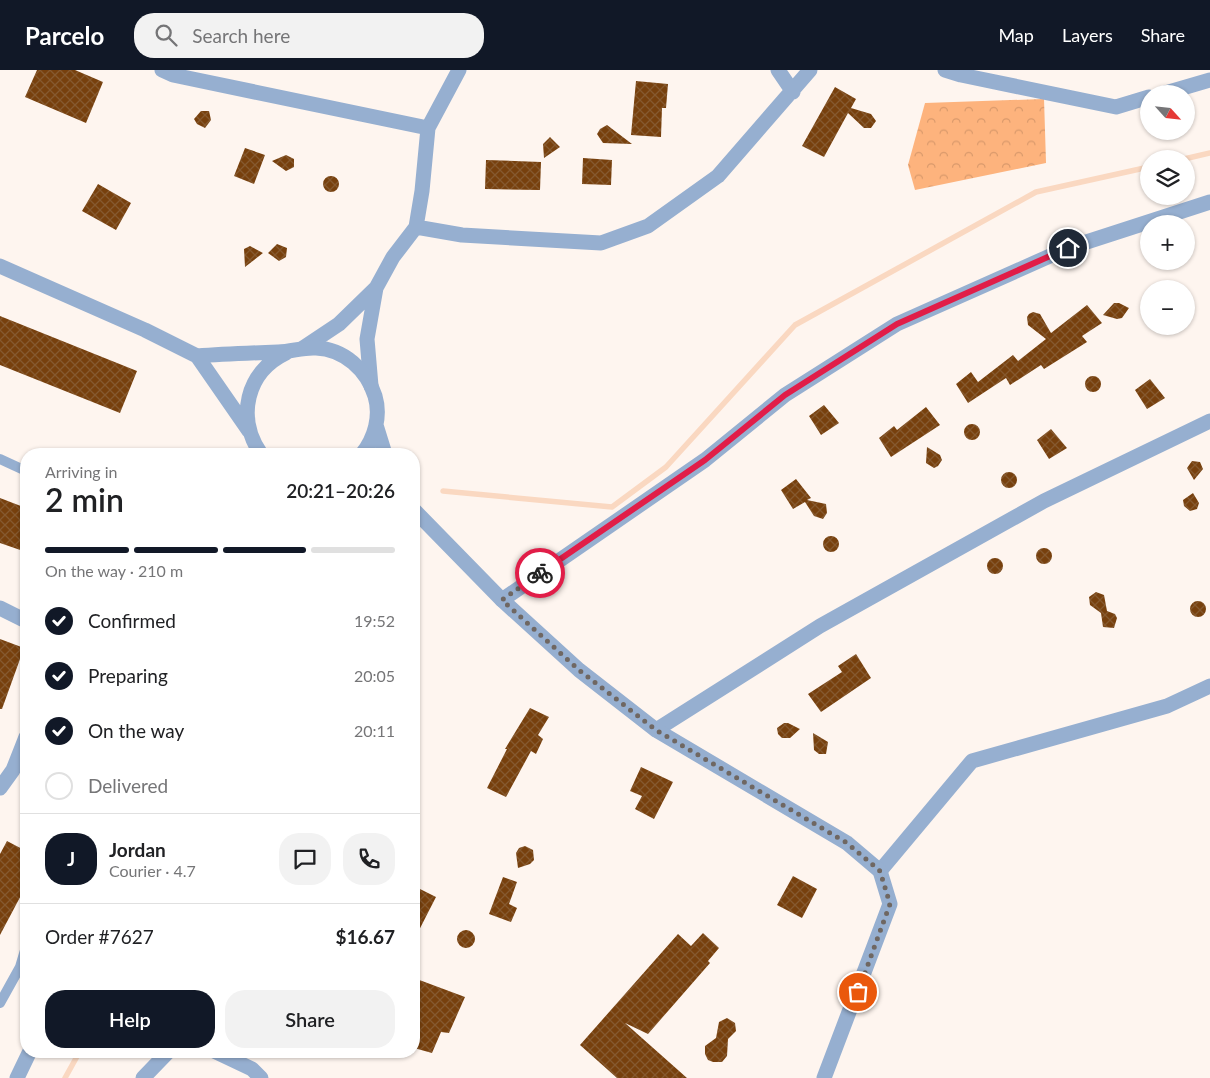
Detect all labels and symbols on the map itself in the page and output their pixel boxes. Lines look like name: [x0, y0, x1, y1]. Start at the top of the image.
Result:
north arrow: [1140, 85, 1195, 140]
pin: [1047, 227, 1089, 269]
courier: [515, 548, 565, 598]
pin: [837, 971, 879, 1013]

